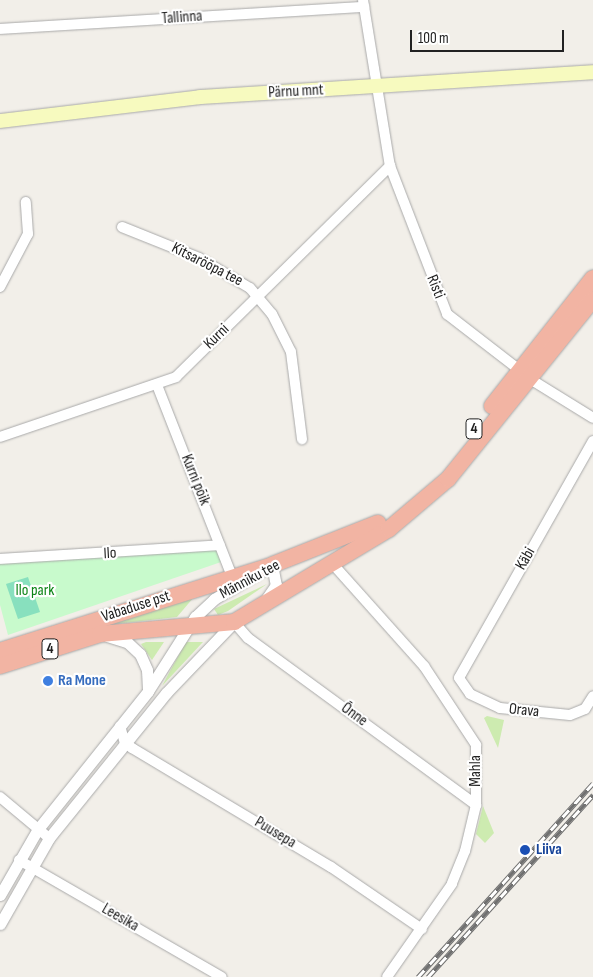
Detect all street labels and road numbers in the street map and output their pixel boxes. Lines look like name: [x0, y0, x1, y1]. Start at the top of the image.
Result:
street label: Tallinna: [161, 7, 203, 29]
street label: Pärnu mnt: [268, 81, 324, 103]
street label: Kitsarööpa tee: [168, 239, 246, 291]
street label: Risti: [422, 272, 448, 302]
street label: Kurni: [200, 320, 234, 354]
road number: 4: [465, 416, 483, 442]
street label: Kurni põik: [176, 452, 214, 508]
street label: Ilo: [103, 544, 117, 564]
street label: Käbi: [512, 544, 540, 574]
street label: Männiku tee: [217, 556, 283, 604]
street label: Vabaduse pst: [99, 587, 173, 627]
road number: 4: [41, 636, 59, 662]
street label: Õnne: [337, 699, 371, 731]
street label: Orava: [508, 700, 540, 722]
street label: Mahla: [466, 755, 486, 787]
street label: Puusepa: [251, 813, 299, 853]
street label: Leesika: [98, 900, 142, 936]

